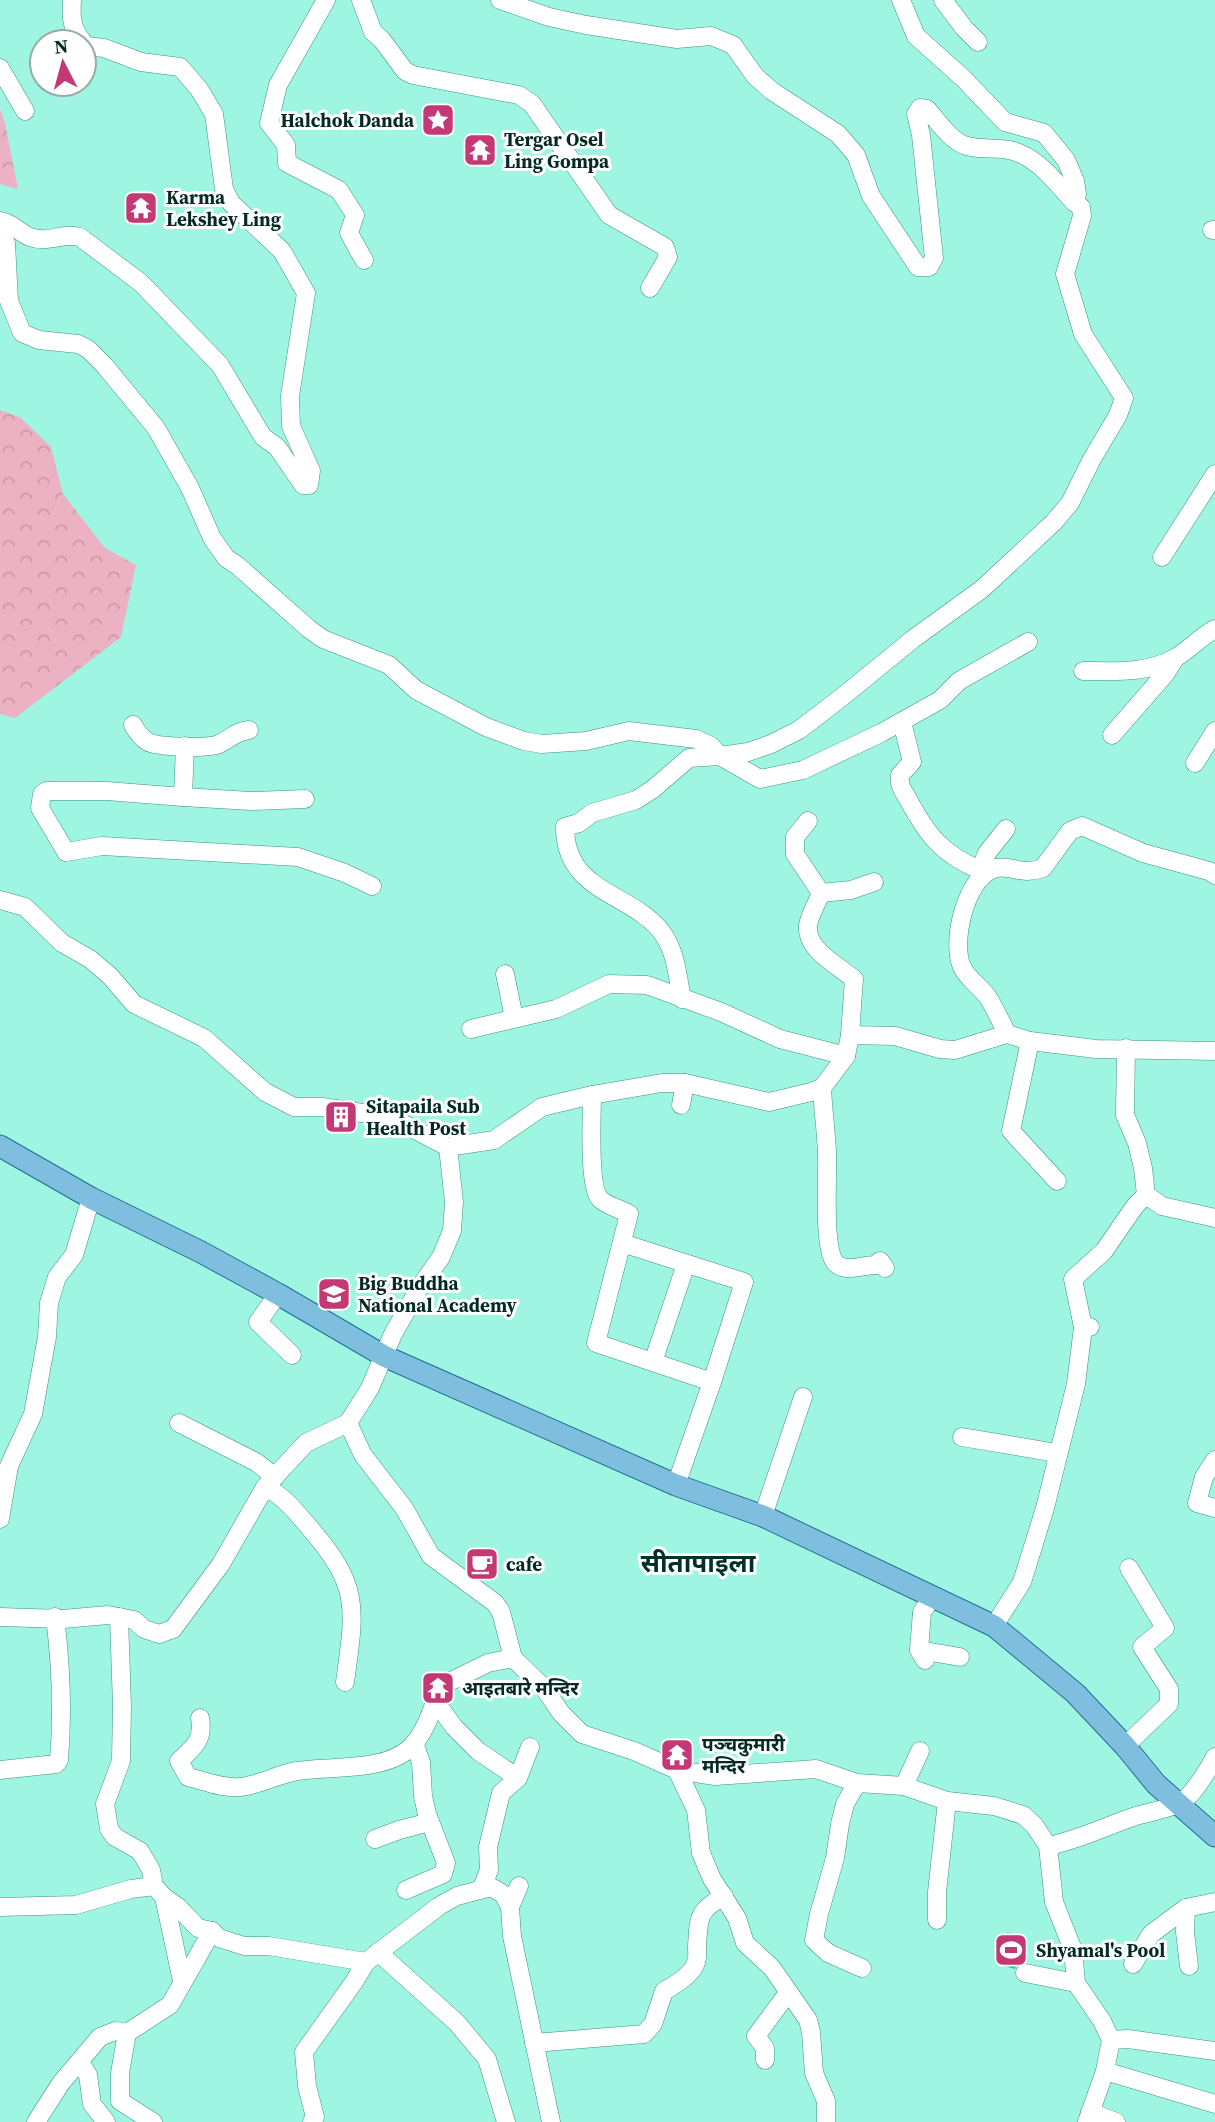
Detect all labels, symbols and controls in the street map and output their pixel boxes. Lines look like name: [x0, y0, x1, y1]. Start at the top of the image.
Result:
north arrow: [28, 28, 98, 98]
text: N: [53, 32, 70, 60]
place icon: Halchok Danda: [419, 101, 457, 139]
place label: Halchok Danda: [280, 107, 415, 133]
place label: Tergar Osel Ling Gompa: [504, 126, 610, 174]
temple icon: Tergar Osel Ling Gompa: [461, 131, 499, 169]
place label: Karma Lekshey Ling: [166, 184, 282, 232]
temple icon: Karma Lekshey Ling: [122, 189, 160, 227]
place label: Sitapaila Sub Health Post: [366, 1093, 480, 1141]
building icon: Sitapaila Sub Health Post: [322, 1098, 360, 1136]
place label: Big Buddha National Academy: [358, 1270, 518, 1318]
school or university icon: Big Buddha National Academy: [315, 1275, 353, 1313]
cafe icon: cafe: [463, 1545, 501, 1583]
district label: सीतापाइला: [641, 1545, 757, 1581]
place label: cafe: [506, 1551, 542, 1577]
temple icon: आइतबारे मन्दिर: [419, 1669, 457, 1707]
place label: आइतबारे मन्दिर: [462, 1675, 579, 1701]
place label: पञ्चकुमारी मन्दिर: [702, 1731, 785, 1779]
temple icon: पञ्चकुमारी मन्दिर: [658, 1736, 696, 1774]
sports icon: Shyamal's Pool: [992, 1931, 1030, 1969]
place label: Shyamal's Pool: [1036, 1937, 1165, 1963]

